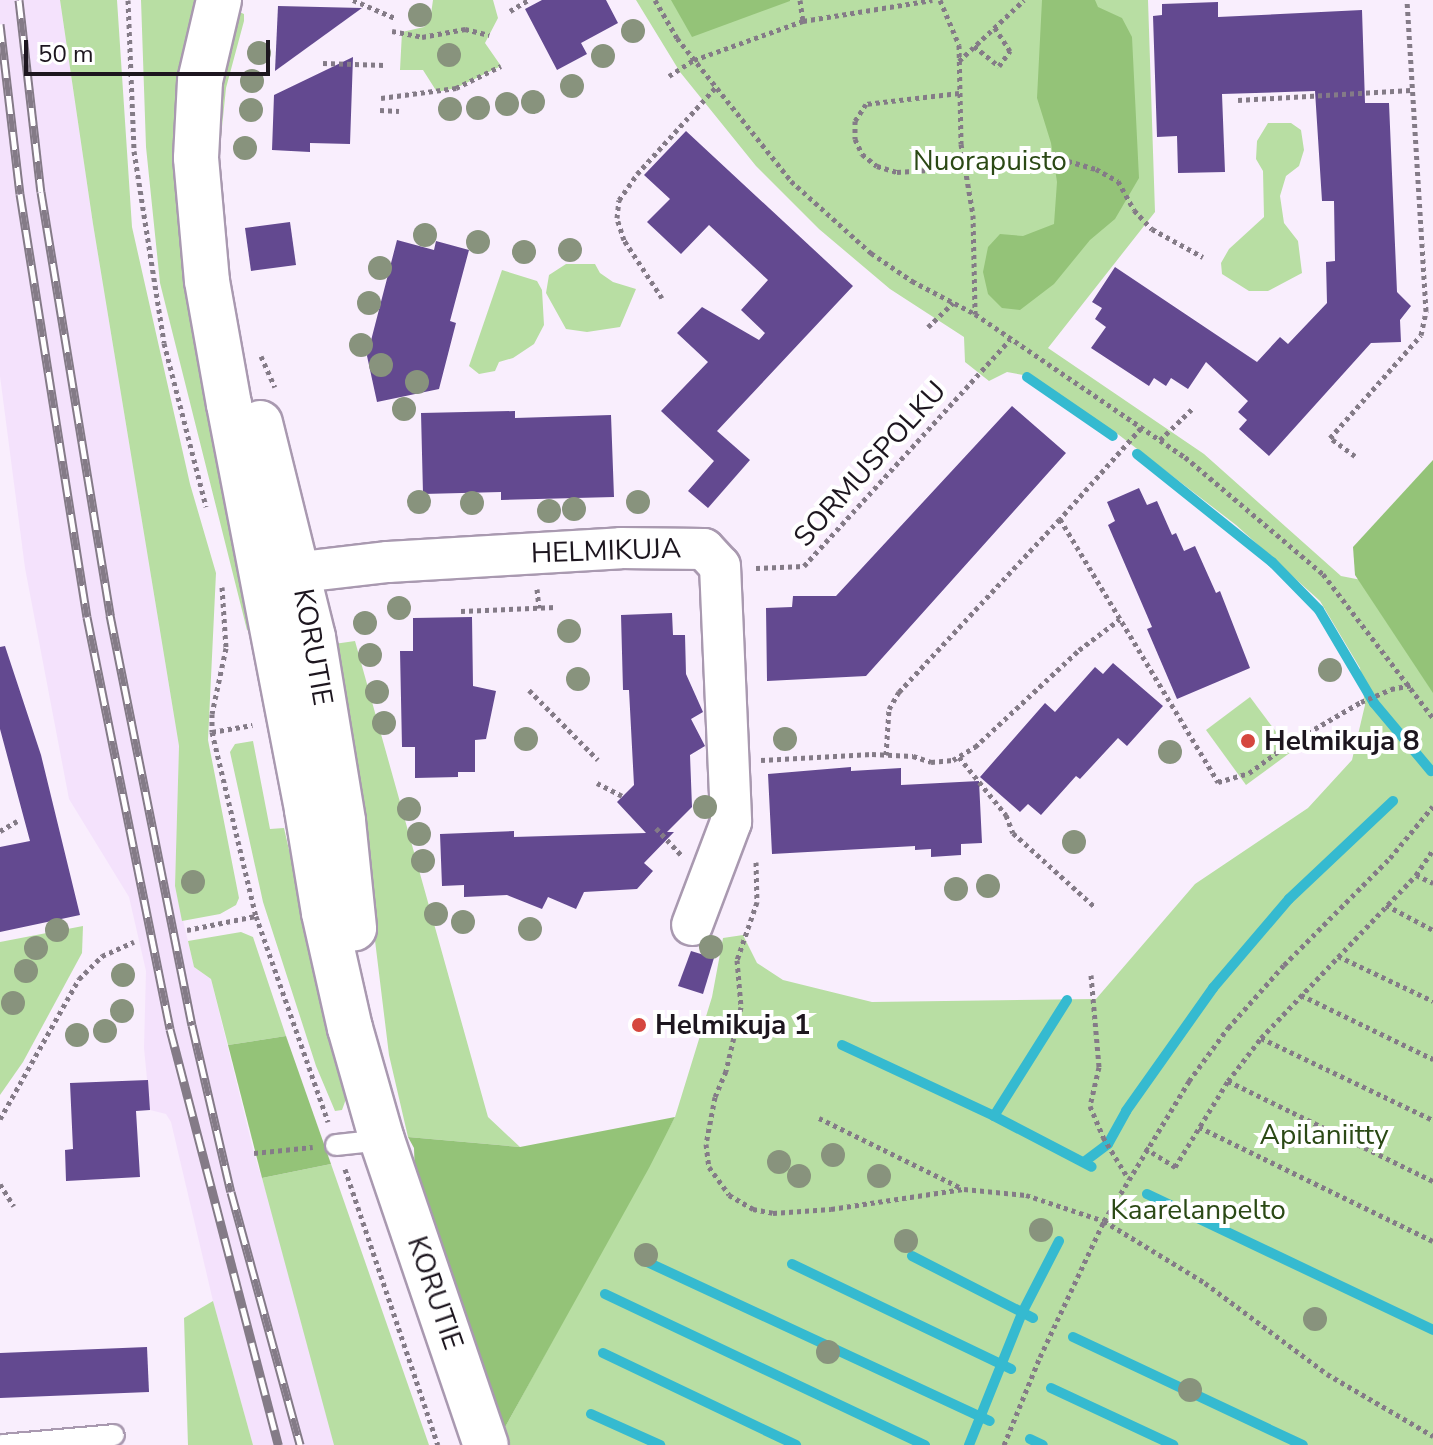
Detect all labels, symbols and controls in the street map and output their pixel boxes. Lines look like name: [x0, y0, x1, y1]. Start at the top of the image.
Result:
scale bar: [28, 24, 274, 74]
text: 50 m: [38, 38, 94, 70]
park label: Nuorapuisto: [913, 144, 1067, 178]
street label: SORMUSPOLKU: [787, 374, 953, 554]
street label: HELMIKUJA: [530, 532, 682, 570]
street label: KORUTIE: [286, 586, 340, 708]
place label: Helmikuja 8: [1264, 724, 1420, 758]
marker: Helmikuja 8: [1239, 732, 1257, 750]
place label: Helmikuja 1: [655, 1008, 811, 1042]
marker: Helmikuja 1: [630, 1016, 648, 1034]
park label: Apilaniitty: [1259, 1118, 1389, 1152]
park label: Kaarelanpelto: [1110, 1193, 1286, 1227]
street label: KORUTIE: [400, 1232, 470, 1354]

